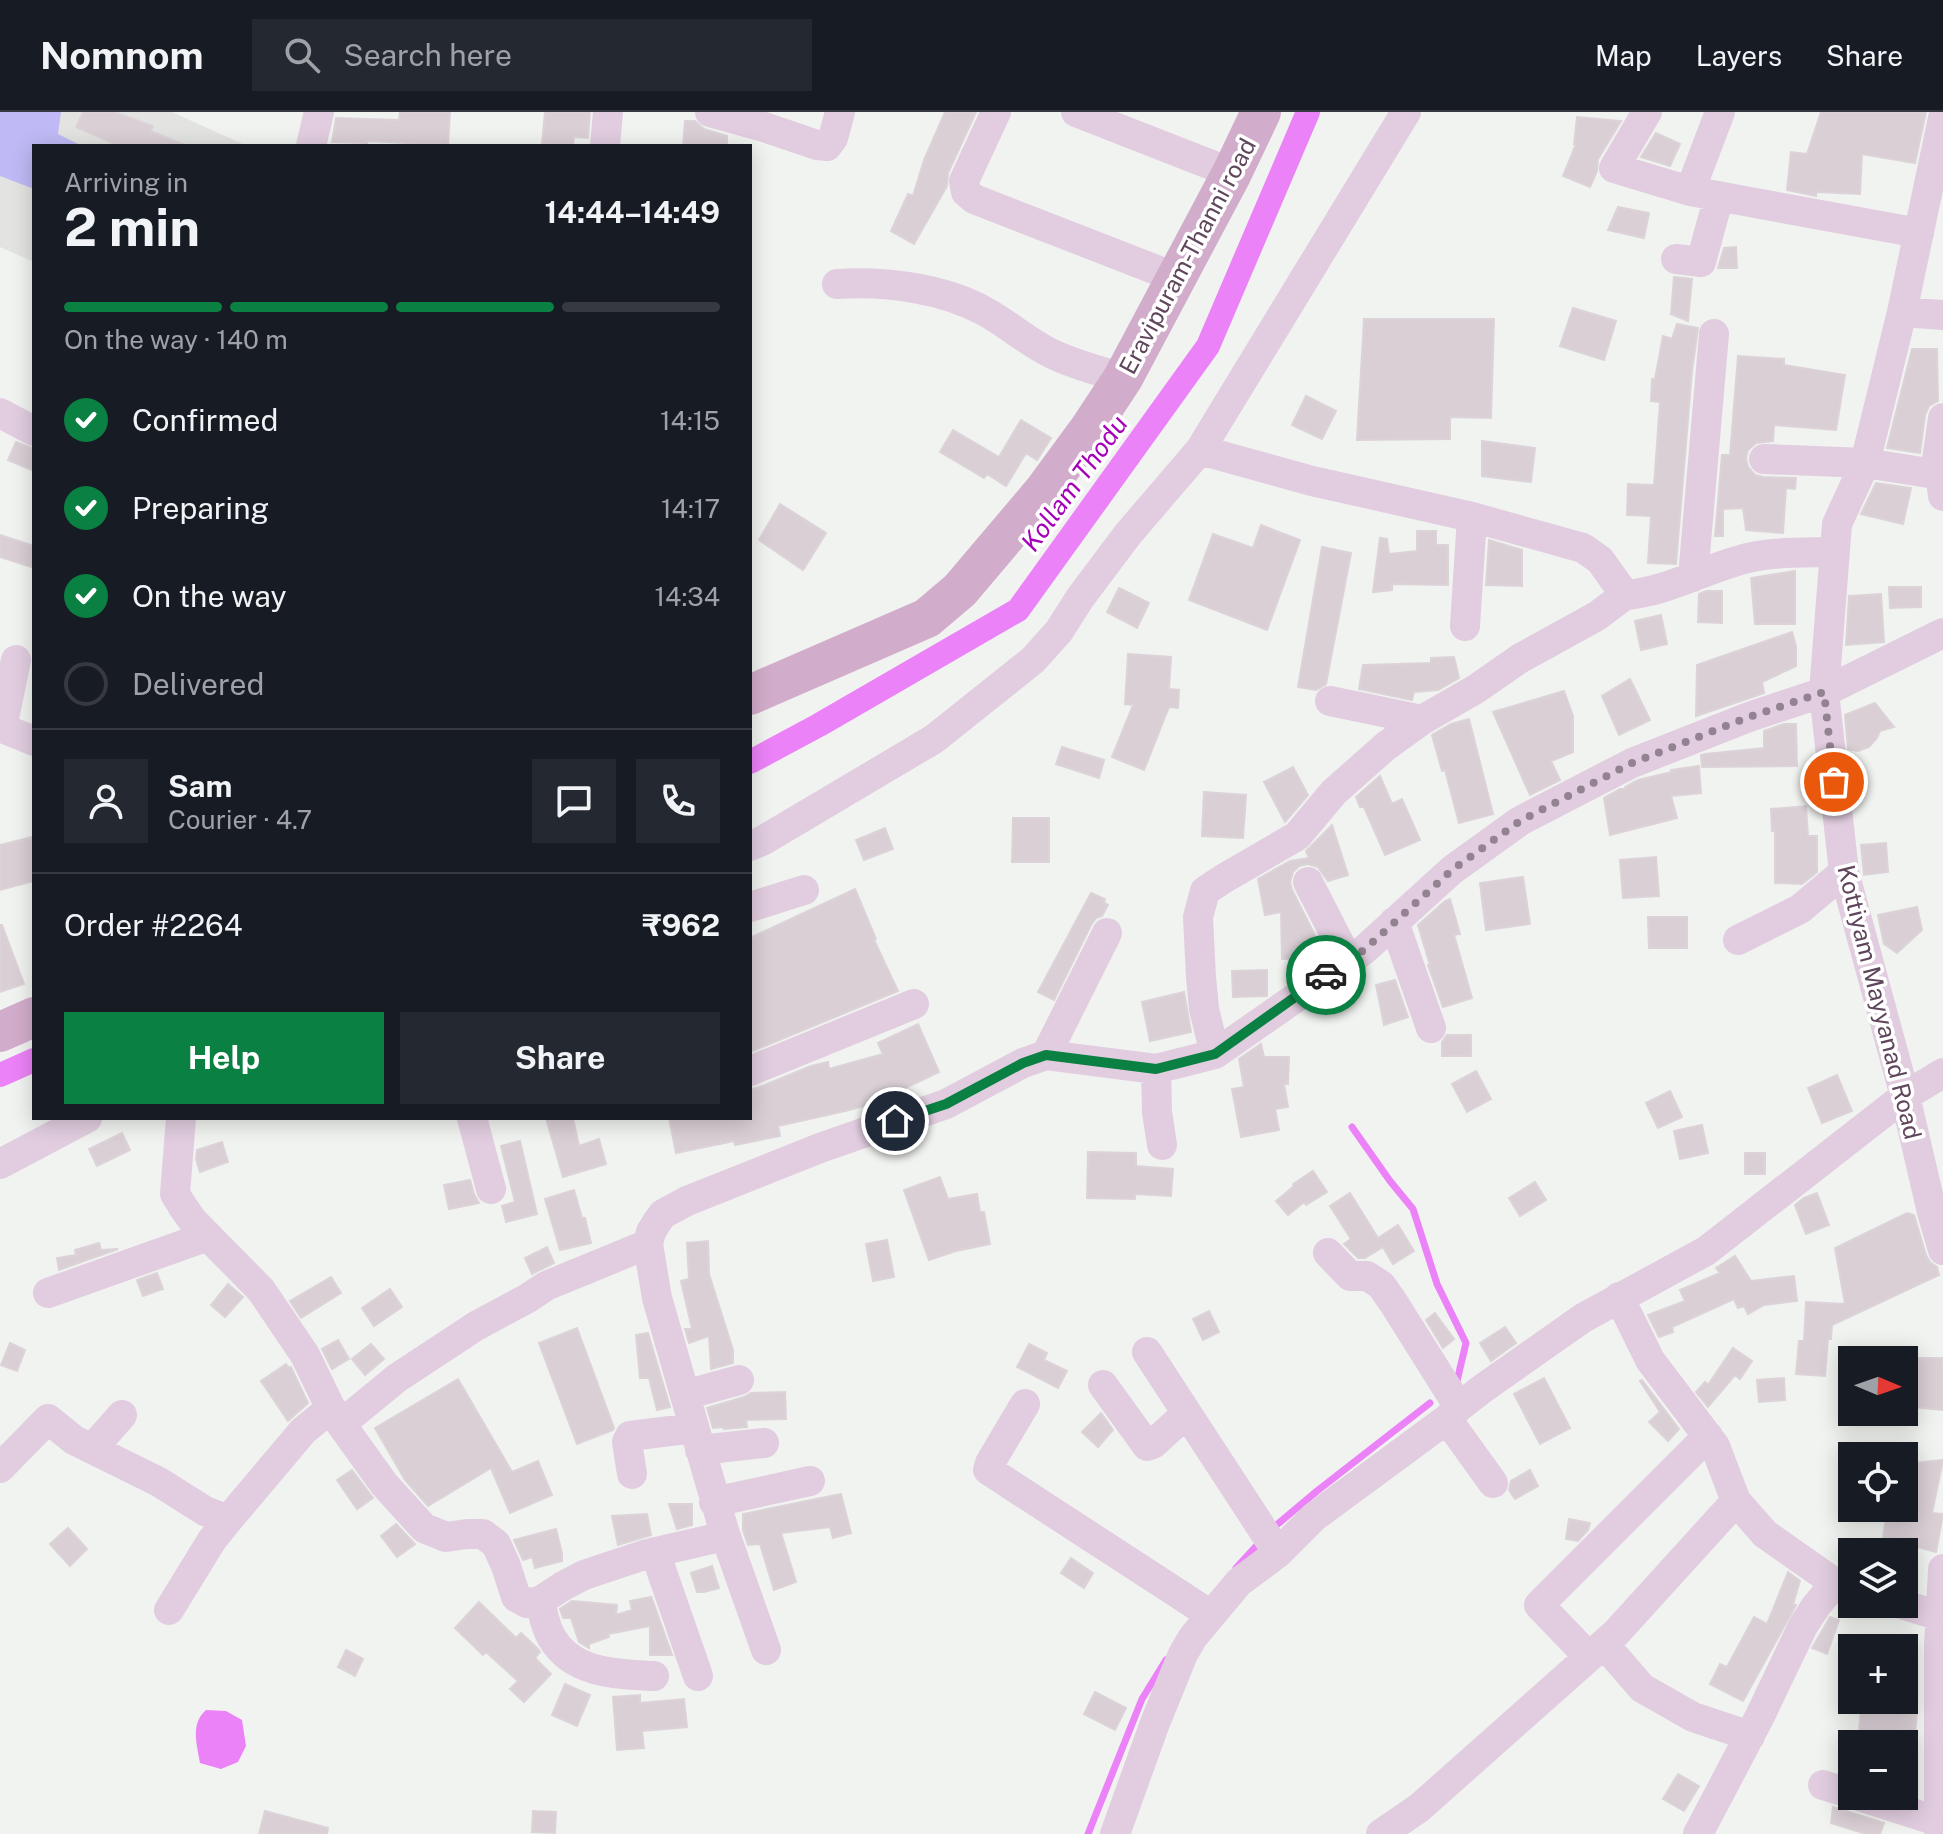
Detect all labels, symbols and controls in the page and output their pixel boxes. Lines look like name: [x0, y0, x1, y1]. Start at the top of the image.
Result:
search box: [252, 19, 812, 91]
text: Nomnom: [40, 33, 204, 78]
icon: search: [280, 33, 324, 77]
text: Search here: [344, 37, 512, 73]
text: Map: [1595, 39, 1652, 72]
text: Layers: [1696, 39, 1782, 72]
text: Share: [1826, 39, 1903, 72]
street label: Eravipuram-Thanni road: [1113, 133, 1261, 379]
text: Arriving in: [64, 167, 188, 198]
text: 14:44–14:49: [544, 194, 720, 230]
text: 2 min: [64, 197, 200, 258]
text: On the way · 140 m: [64, 324, 288, 355]
icon: check: [64, 398, 108, 442]
text: Confirmed: [132, 402, 278, 438]
text: 14:15: [660, 405, 720, 436]
water label: Kollam Thodu: [1014, 409, 1134, 557]
icon: check: [64, 486, 108, 530]
text: Preparing: [132, 490, 269, 526]
text: 14:17: [661, 493, 720, 524]
icon: check: [64, 574, 108, 618]
text: On the way: [132, 578, 286, 614]
text: 14:34: [655, 581, 720, 612]
text: Delivered: [132, 666, 264, 702]
pin: [1800, 748, 1868, 816]
button: person: [64, 759, 148, 843]
button: chat: [532, 759, 616, 843]
button: phone: [636, 759, 720, 843]
icon: bag: [1812, 760, 1856, 804]
text: Sam: [168, 768, 232, 804]
text: Courier · 4.7: [168, 804, 312, 835]
street label: Kottiyam Mayyanad Road: [1832, 862, 1928, 1142]
text: Order #2264: [64, 907, 243, 943]
text: ₹962: [642, 907, 720, 943]
courier: [1286, 935, 1366, 1015]
icon: car: [1304, 953, 1348, 997]
button: Help: [64, 1012, 384, 1104]
button: Share: [400, 1012, 720, 1104]
pin: [861, 1087, 929, 1155]
icon: home: [873, 1099, 917, 1143]
north arrow: [1838, 1346, 1918, 1426]
map controls: [1838, 1346, 1918, 1810]
button: locate: [1838, 1442, 1918, 1522]
button: layers: [1838, 1538, 1918, 1618]
button: +: [1838, 1634, 1918, 1714]
button: −: [1838, 1730, 1918, 1810]

